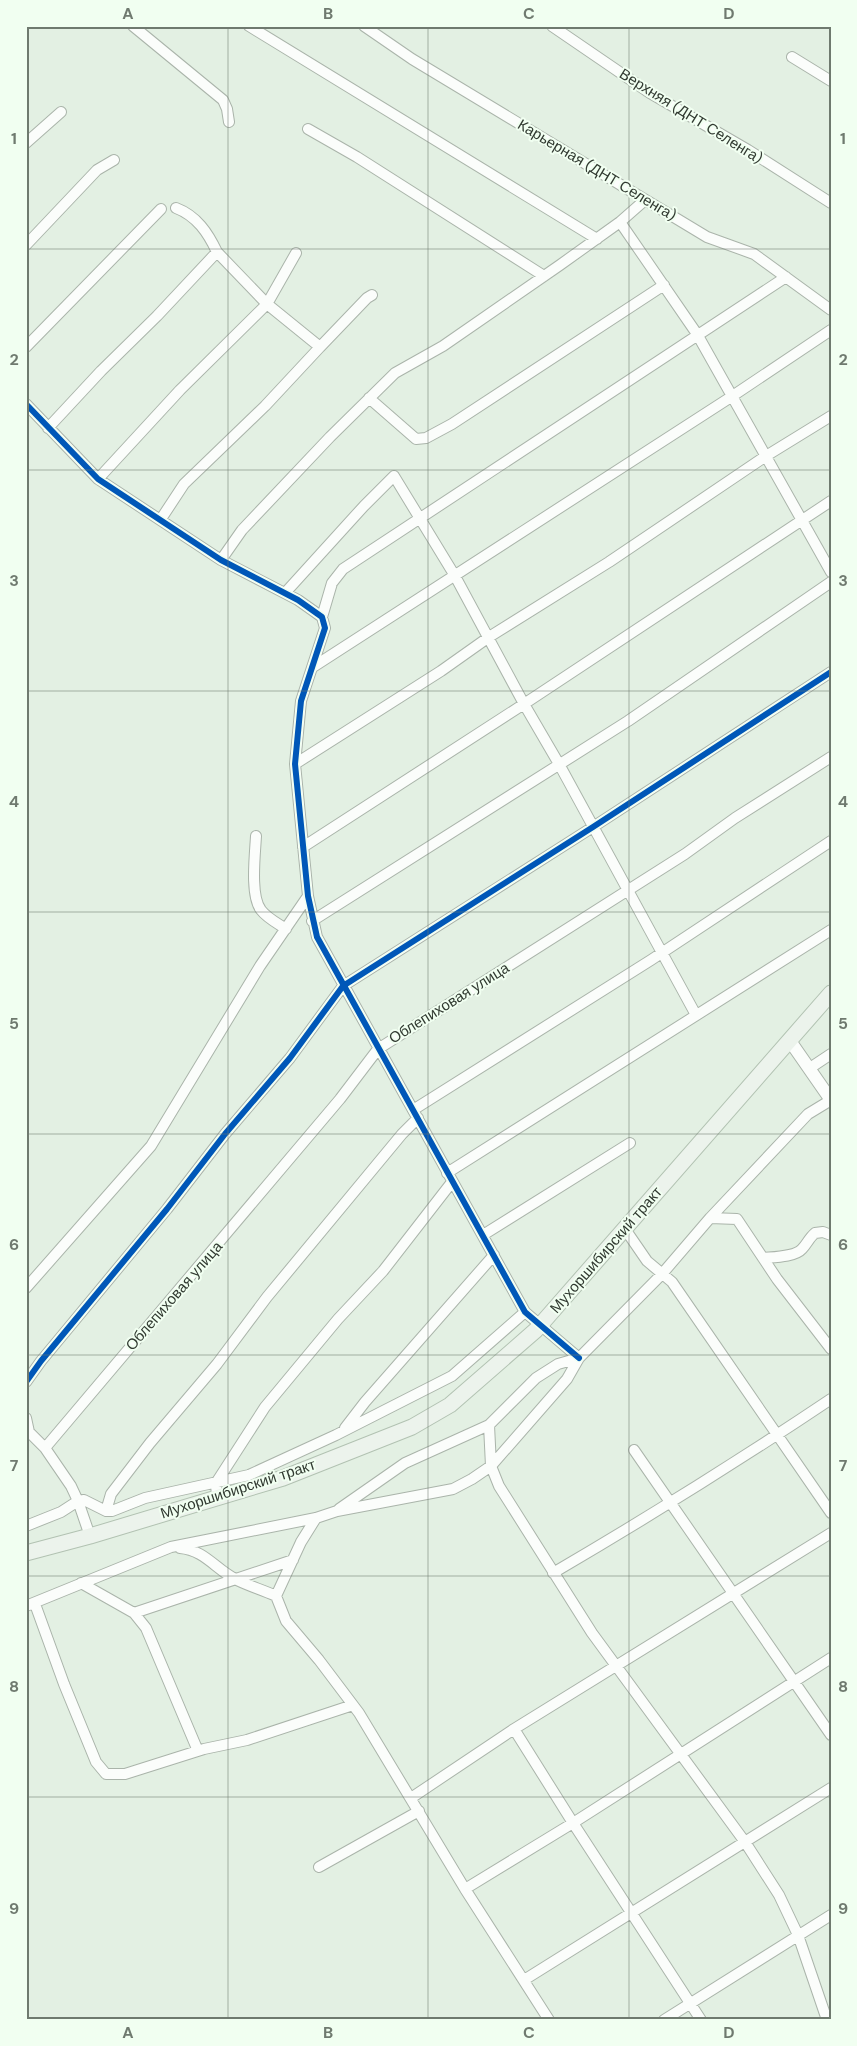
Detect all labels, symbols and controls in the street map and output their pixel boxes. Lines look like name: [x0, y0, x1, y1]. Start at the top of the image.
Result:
text: A: [122, 3, 134, 24]
text: B: [323, 3, 333, 24]
text: C: [523, 3, 535, 24]
text: D: [723, 3, 735, 24]
street label: Верхняя (ДНТ Селенга): [616, 64, 766, 168]
street label: Карьерная (ДНТ Селенга): [514, 115, 680, 225]
text: 1: [11, 128, 17, 149]
text: 1: [840, 128, 846, 149]
text: 2: [9, 349, 19, 370]
text: 2: [838, 349, 848, 370]
text: 3: [9, 570, 19, 591]
text: 3: [838, 570, 848, 591]
text: 4: [9, 791, 19, 812]
text: 4: [838, 791, 848, 812]
street label: Облепиховая улица: [385, 958, 514, 1048]
text: 5: [9, 1013, 19, 1034]
text: 5: [838, 1013, 848, 1034]
street label: Мухоршибирский тракт: [545, 1182, 667, 1318]
text: 6: [9, 1234, 19, 1255]
text: 6: [838, 1234, 848, 1255]
street label: Облепиховая улица: [121, 1237, 227, 1355]
street label: Мухоршибирский тракт: [158, 1454, 318, 1524]
text: 7: [10, 1455, 19, 1476]
text: 7: [839, 1455, 848, 1476]
text: 8: [9, 1676, 19, 1697]
text: 8: [838, 1676, 848, 1697]
text: 9: [9, 1898, 19, 1919]
text: 9: [838, 1898, 848, 1919]
text: A: [122, 2022, 134, 2043]
text: B: [323, 2022, 333, 2043]
text: C: [523, 2022, 535, 2043]
text: D: [723, 2022, 735, 2043]

